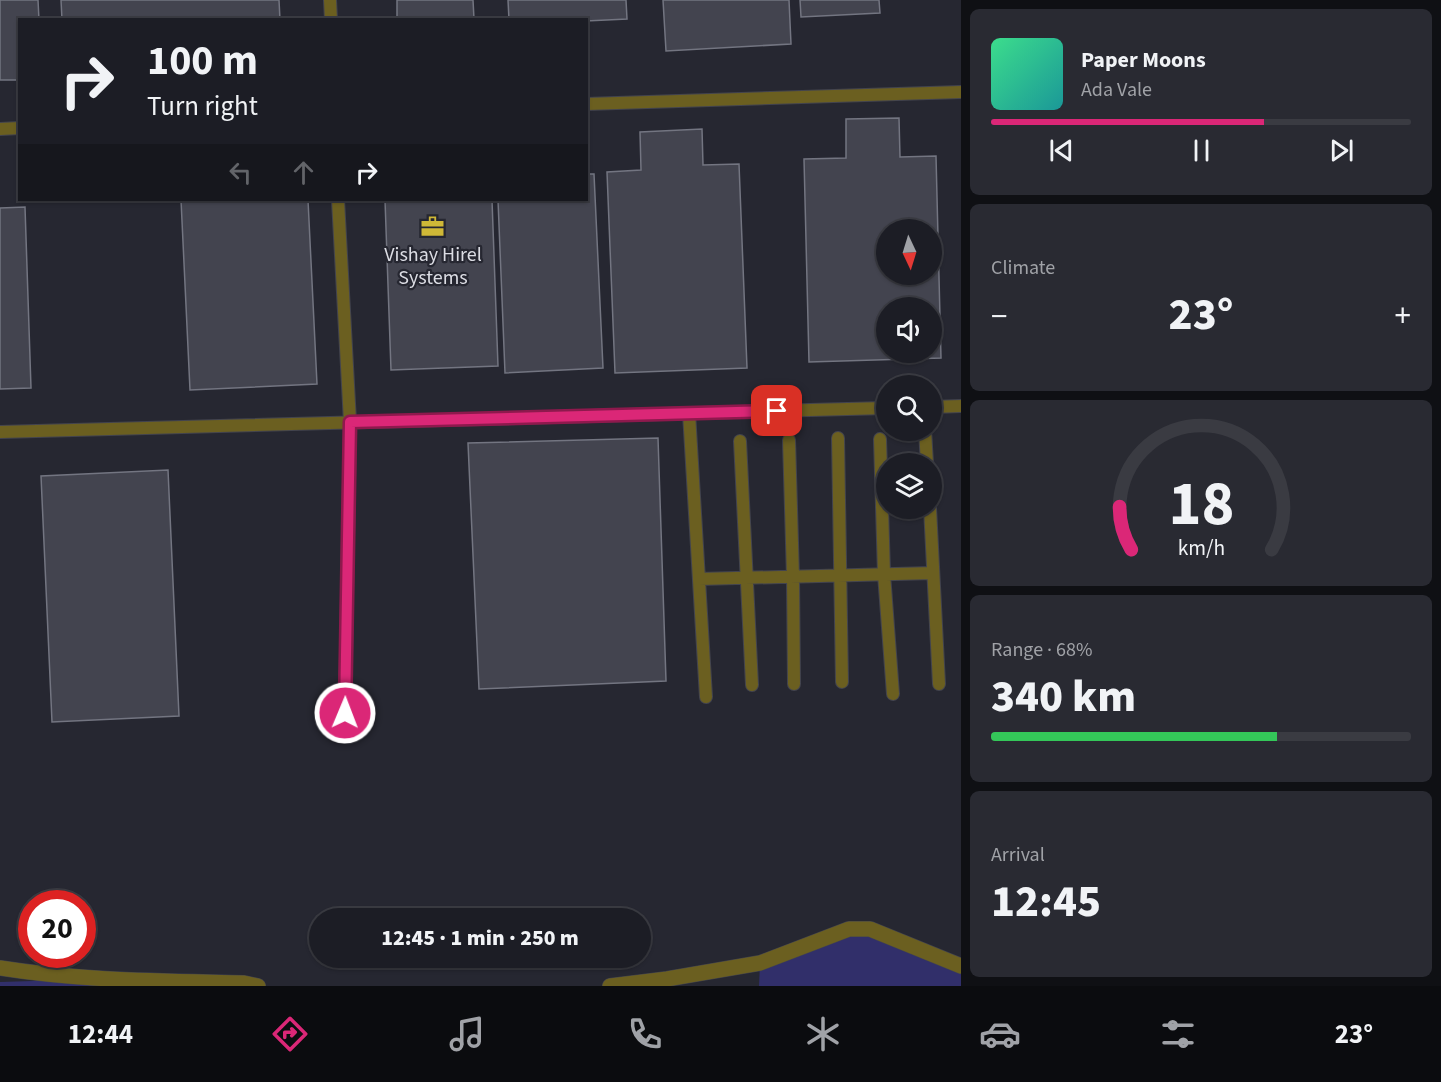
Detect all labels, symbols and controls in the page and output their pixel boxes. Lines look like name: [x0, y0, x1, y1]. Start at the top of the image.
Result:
text: 100 m: [147, 31, 258, 91]
icon: right: [48, 42, 126, 120]
text: Paper Moons: [1081, 44, 1206, 76]
text: Ada Vale: [1081, 76, 1152, 104]
text: Turn right: [147, 87, 258, 126]
icon: previous: [1045, 134, 1078, 167]
icon: pause: [1185, 134, 1218, 167]
icon: next: [1325, 134, 1358, 167]
icon: left: [224, 156, 257, 189]
icon: ahead: [287, 156, 320, 189]
icon: right: [350, 156, 383, 189]
office icon: Vishay Hirel Systems: [420, 213, 446, 239]
north arrow: [876, 219, 942, 285]
map controls: [876, 219, 942, 519]
place label: Vishay Hirel Systems: [384, 241, 482, 292]
text: Climate: [991, 254, 1055, 282]
text: 23°: [1169, 283, 1233, 347]
text: −: [991, 293, 1007, 340]
text: +: [1395, 293, 1411, 340]
button: sound: [876, 297, 942, 363]
button: search: [876, 375, 942, 441]
pin: [751, 385, 802, 436]
icon: arrive: [760, 394, 793, 427]
button: layers: [876, 453, 942, 519]
text: 18: [1168, 460, 1234, 549]
text: km/h: [1177, 533, 1225, 564]
text: Range · 68%: [991, 636, 1092, 664]
text: 340 km: [991, 665, 1136, 729]
position arrow: [313, 681, 377, 745]
text: Arrival: [991, 841, 1045, 869]
text: 12:45: [991, 870, 1101, 934]
speed limit sign: 20: [18, 890, 96, 968]
text: 12:45 · 1 min · 250 m: [381, 922, 579, 954]
icon: directions: [269, 1013, 311, 1055]
icon: music: [446, 1013, 488, 1055]
icon: phone: [624, 1013, 666, 1055]
icon: climate: [802, 1013, 844, 1055]
icon: car: [979, 1013, 1021, 1055]
icon: filters: [1157, 1013, 1199, 1055]
text: 12:44: [68, 1015, 133, 1054]
text: 23°: [1335, 1015, 1373, 1054]

